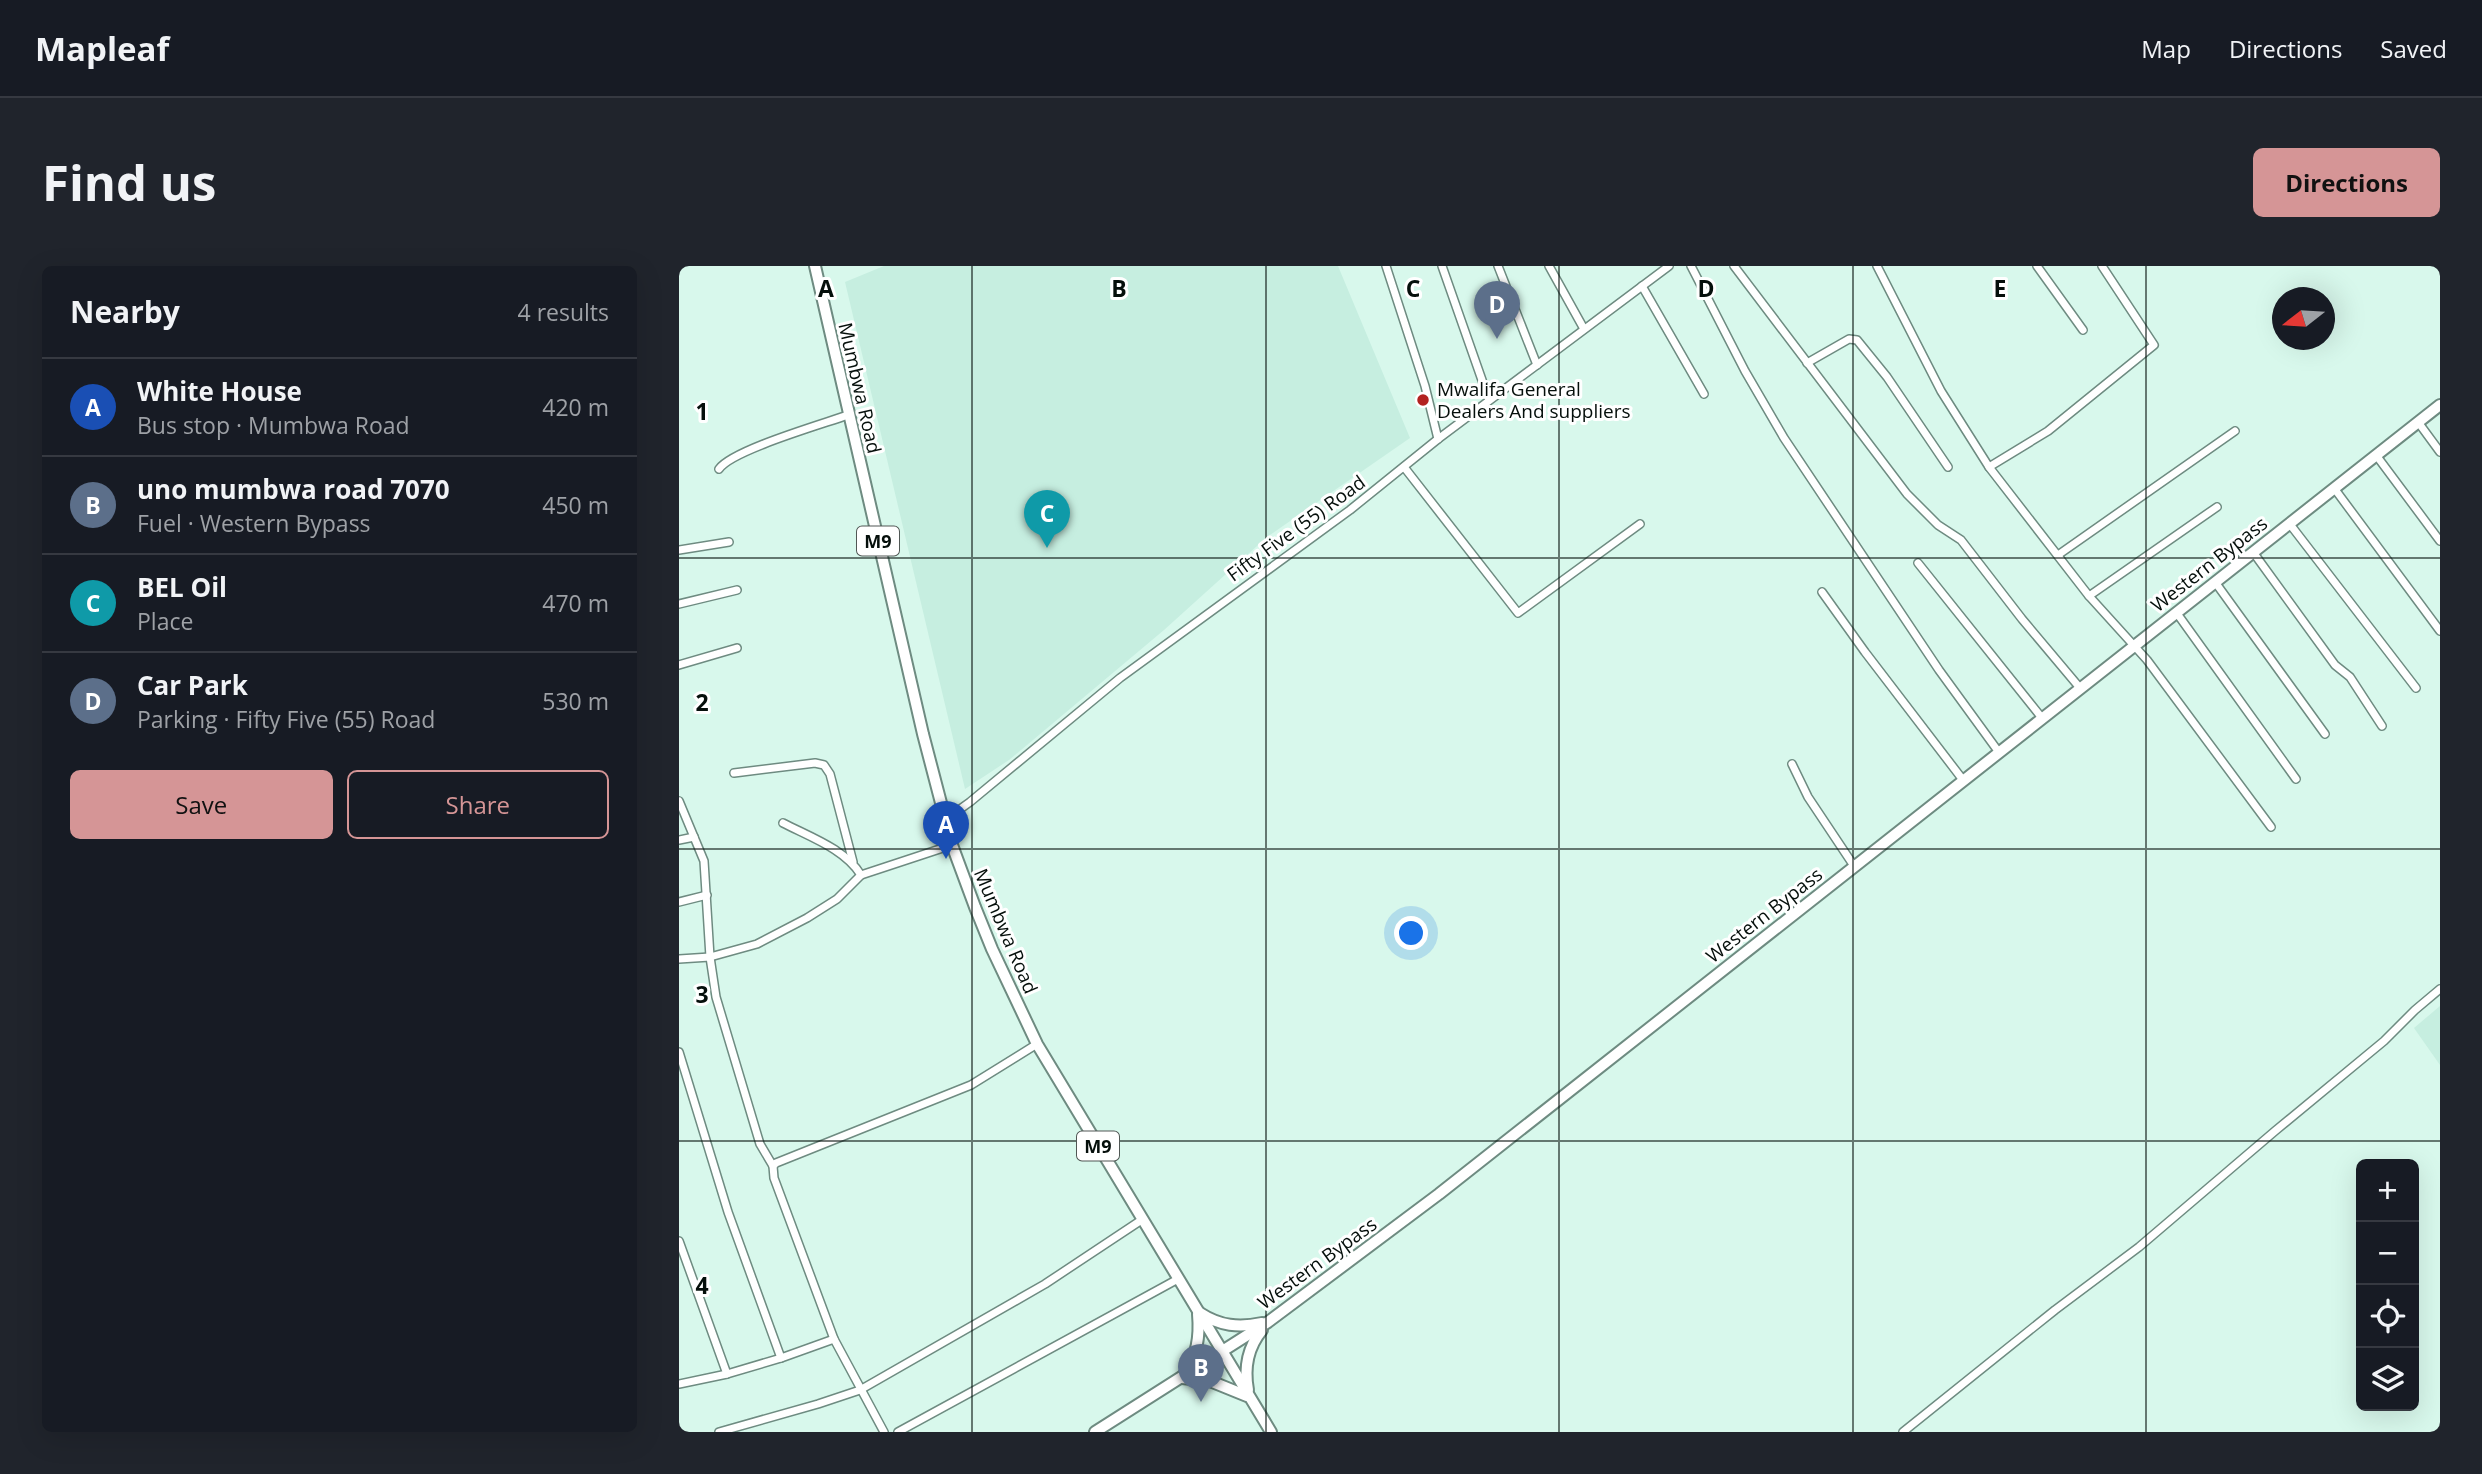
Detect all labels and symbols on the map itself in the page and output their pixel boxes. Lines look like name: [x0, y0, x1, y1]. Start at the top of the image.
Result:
text: A: [818, 272, 834, 304]
text: B: [1111, 272, 1127, 304]
text: C: [1406, 272, 1420, 304]
text: D: [1697, 272, 1715, 304]
text: E: [1994, 272, 2006, 304]
pin: D: [1474, 281, 1520, 339]
north arrow: [2272, 287, 2335, 350]
street label: Mumbwa Road: [832, 320, 888, 456]
place label: Mwalifa General Dealers And suppliers: [1437, 376, 1631, 424]
marker: Mwalifa General Dealers And suppliers: [1415, 392, 1431, 408]
text: 1: [695, 395, 709, 427]
street label: Fifty Five (55) Road: [1222, 469, 1370, 587]
pin: C: [1024, 490, 1070, 548]
street label: Western Bypass: [2145, 510, 2273, 618]
road number: M9: [857, 526, 899, 556]
text: 2: [695, 686, 709, 718]
pin: A: [923, 801, 969, 859]
street label: Western Bypass: [1700, 861, 1828, 969]
street label: Mumbwa Road: [968, 864, 1044, 998]
your location: [1394, 916, 1428, 950]
text: 3: [695, 978, 709, 1010]
road number: M9: [1077, 1132, 1119, 1160]
street label: Western Bypass: [1252, 1211, 1382, 1315]
text: 4: [695, 1269, 709, 1301]
pin: B: [1178, 1344, 1224, 1402]

